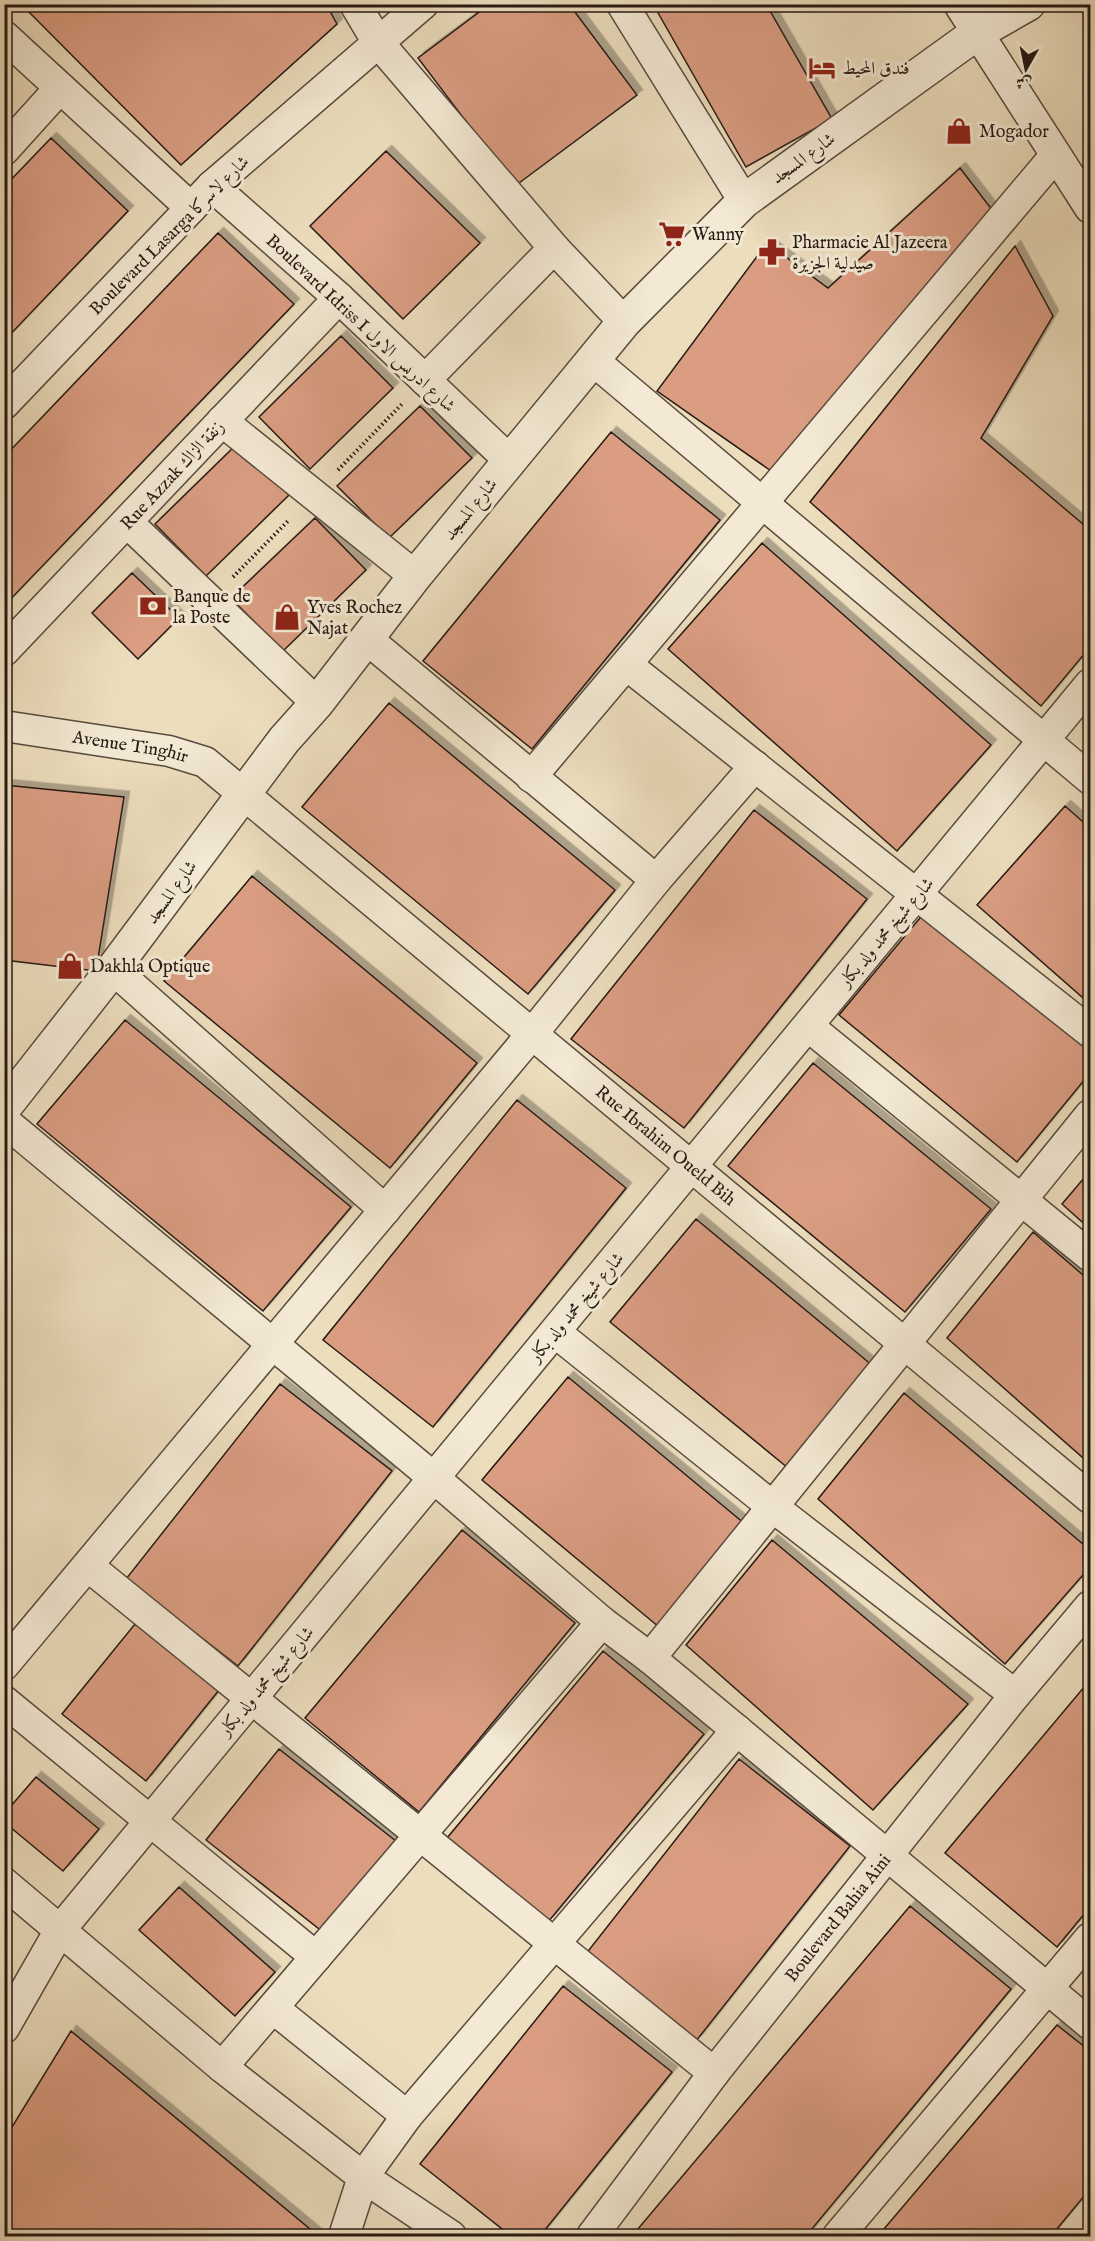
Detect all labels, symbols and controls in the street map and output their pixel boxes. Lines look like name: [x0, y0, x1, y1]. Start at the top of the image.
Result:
north arrow: [996, 39, 1056, 99]
hotel icon: فندق المحيط: [807, 53, 837, 83]
place label: فندق المحيط: [842, 58, 910, 81]
text: ش: [1015, 71, 1033, 93]
shop icon: Mogador: [944, 116, 974, 146]
place label: Mogador: [979, 121, 1049, 144]
street label: شارع المسجد: [767, 128, 842, 192]
street label: Boulevard Lasarga شارع لاسركا: [85, 151, 256, 322]
supermarket icon: Wanny: [657, 219, 687, 249]
place label: Wanny: [692, 224, 744, 247]
street label: Boulevard Idriss I شارع ادريس الاول: [259, 230, 460, 420]
place label: Pharmacie Al Jazeera صيدلية الجزيرة: [792, 232, 948, 276]
pharmacy icon: Pharmacie Al Jazeera صيدلية الجزيرة: [757, 237, 787, 267]
street label: Rue Azzak زنقة الزاك: [116, 416, 230, 536]
street label: شارع المسجد: [439, 474, 505, 547]
place label: Banque de la Poste: [173, 586, 251, 630]
bank icon: Banque de la Poste: [138, 591, 168, 621]
place label: Yves Rochez Najat: [307, 597, 402, 641]
shop icon: Yves Rochez Najat: [272, 602, 302, 632]
street label: Avenue Tinghir: [70, 726, 191, 769]
street label: شارع المسجد: [141, 856, 205, 931]
street label: شارع شيخ محمد ولد بكار: [833, 873, 942, 996]
shop icon: Dakhla Optique: [55, 951, 85, 981]
place label: Dakhla Optique: [90, 956, 210, 979]
street label: Rue Ibrahim Oueld Bih: [590, 1081, 740, 1212]
street label: شارع شيخ محمد ولد بكار: [523, 1248, 632, 1371]
street label: شارع شيخ محمد ولد بكار: [213, 1622, 322, 1745]
street label: Boulevard Bahia Aini: [781, 1850, 897, 1987]

